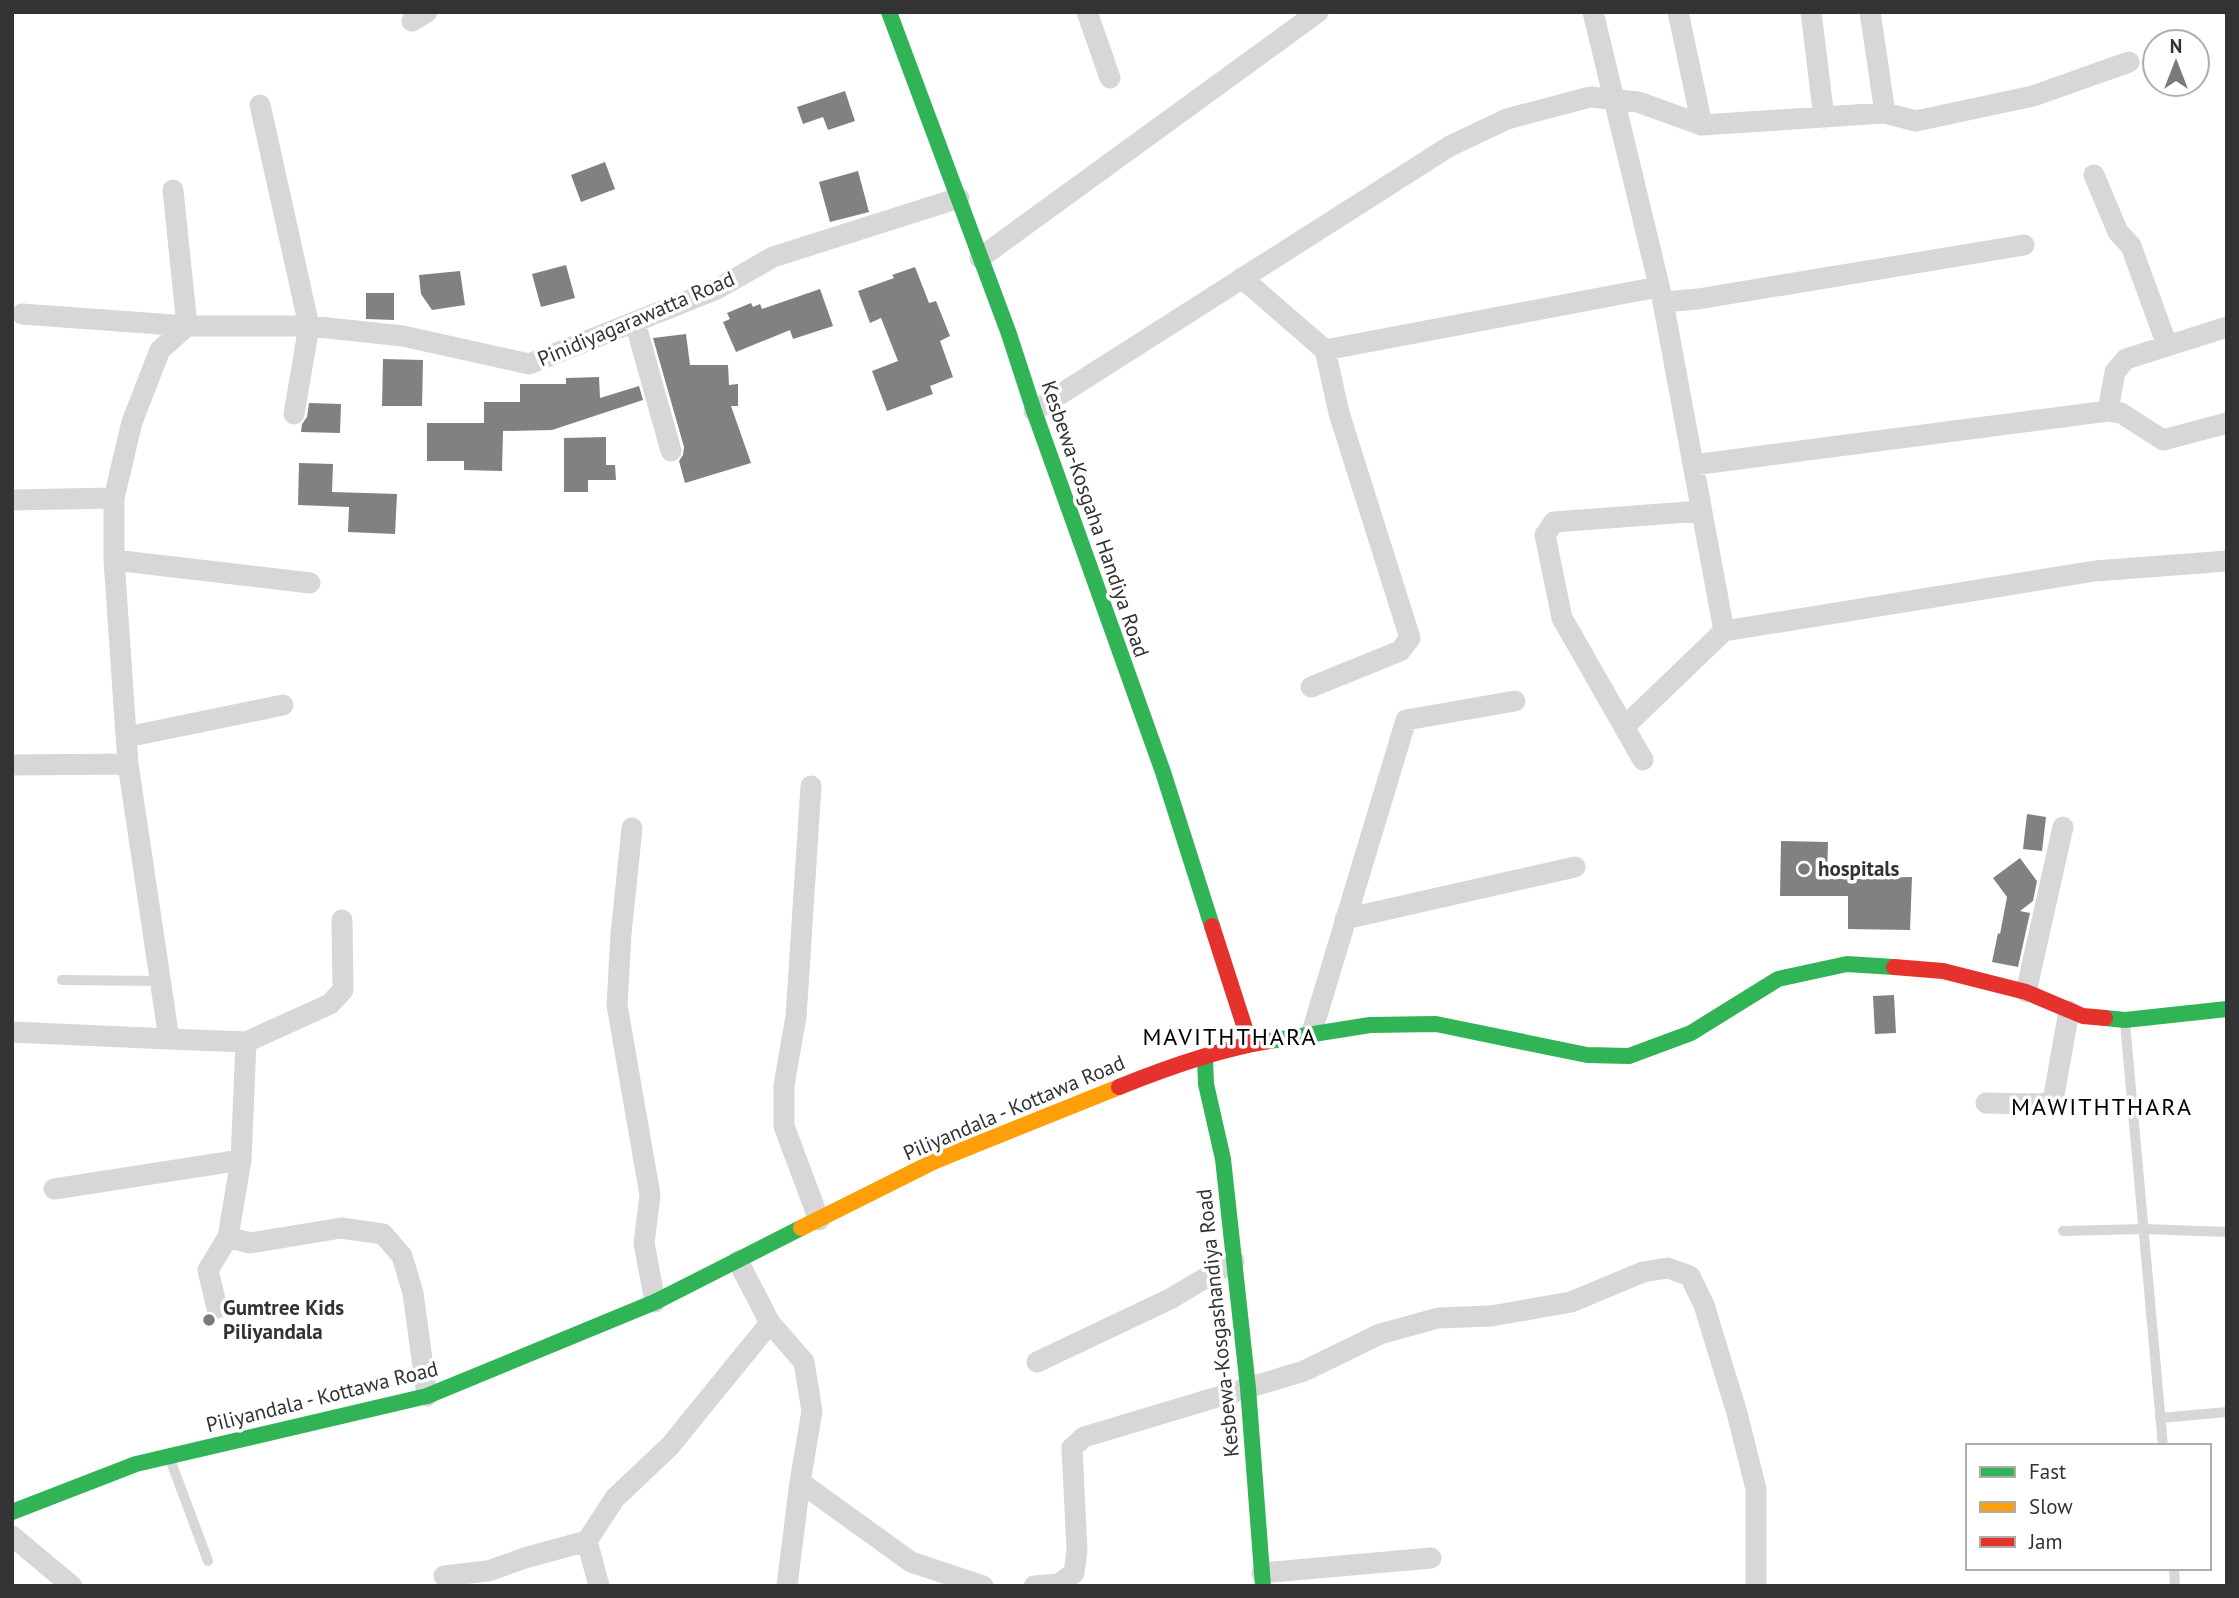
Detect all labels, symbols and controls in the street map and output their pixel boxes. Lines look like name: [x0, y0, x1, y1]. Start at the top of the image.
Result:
north arrow: [2141, 28, 2211, 98]
text: N: [2170, 34, 2182, 58]
street label: Pinidiyagarawatta Road: [533, 265, 738, 372]
street label: Kesbewa-Kosgaha Handiya Road: [1035, 377, 1156, 661]
place label: hospitals: [1818, 855, 1899, 882]
marker: hospitals: [1796, 861, 1812, 877]
district label: MAVITHTHARA: [1142, 1021, 1318, 1052]
street label: Piliyandala - Kottawa Road: [899, 1049, 1129, 1166]
district label: MAWITHTHARA: [2011, 1091, 2193, 1122]
street label: Kesbewa-Kosgashandiya Road: [1190, 1188, 1245, 1458]
place label: Gumtree Kids Piliyandala: [223, 1294, 344, 1345]
marker: Gumtree Kids Piliyandala: [201, 1312, 217, 1328]
street label: Piliyandala - Kottawa Road: [203, 1355, 441, 1438]
legend: [1966, 1444, 2211, 1570]
text: Fast: [2029, 1458, 2066, 1485]
text: Slow: [2029, 1493, 2073, 1520]
text: Jam: [2028, 1528, 2063, 1555]

